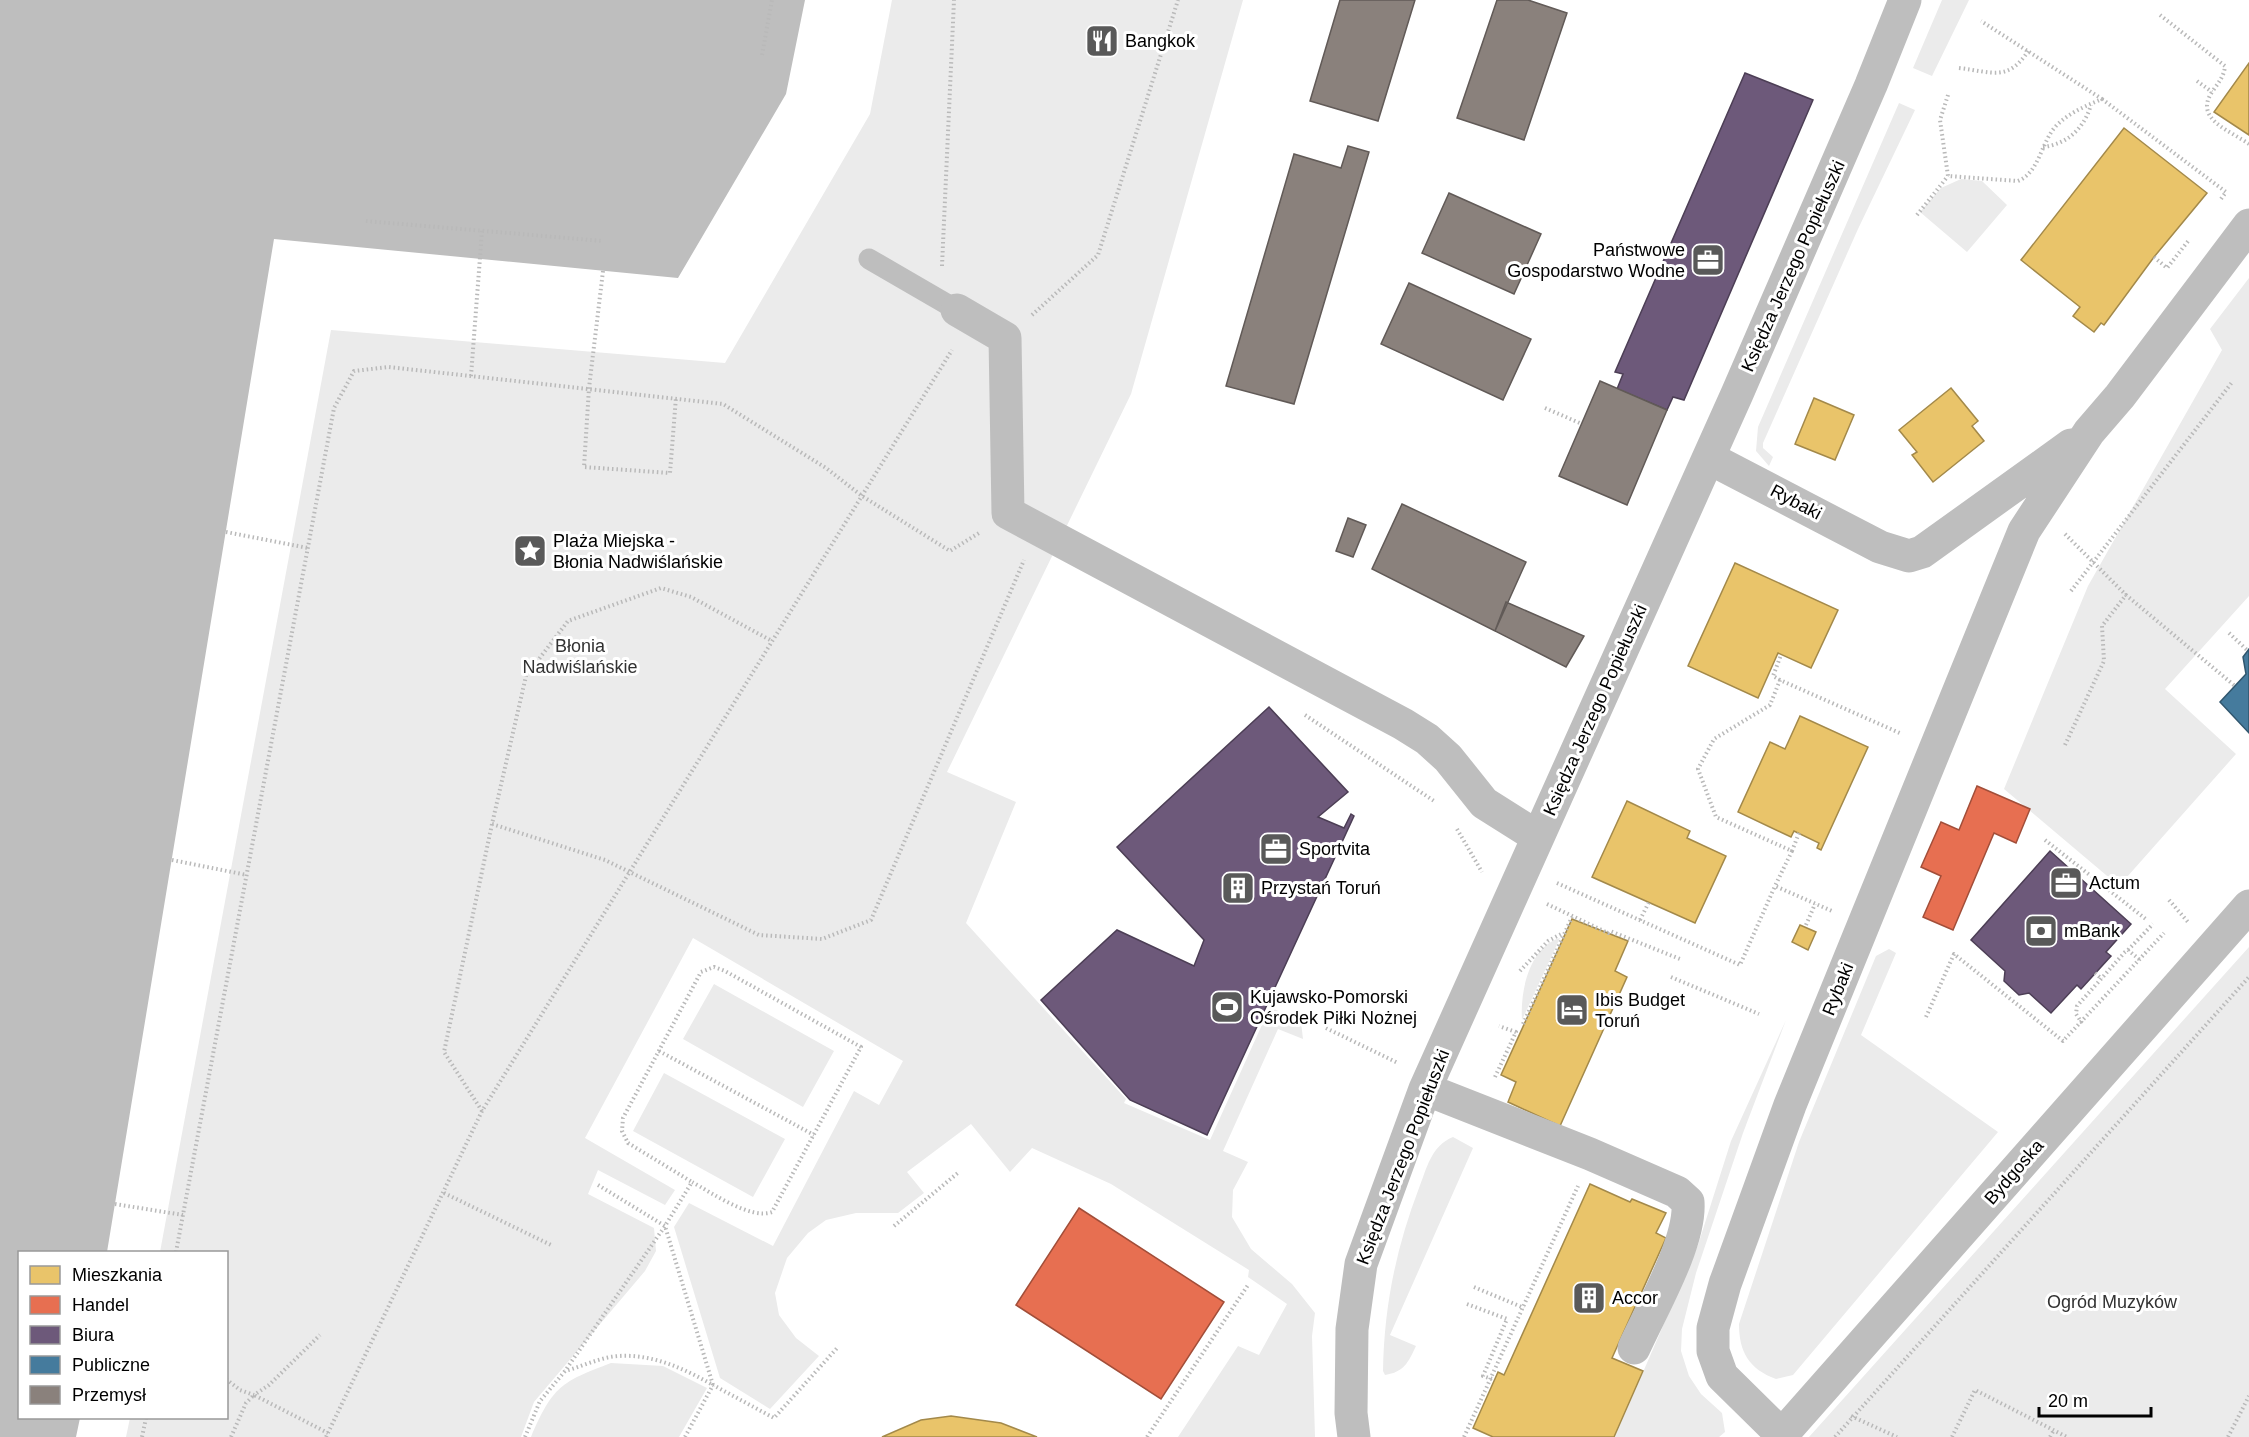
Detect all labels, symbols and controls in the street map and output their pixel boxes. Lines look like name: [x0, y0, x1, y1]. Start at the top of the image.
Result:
restaurant icon: Bangkok: [1084, 23, 1120, 59]
place label: Bangkok: [1125, 31, 1196, 51]
street label: Księdza Jerzego Popiełuszki: [1737, 157, 1849, 375]
place label: Państwowe Gospodarstwo Wodne: [1507, 240, 1685, 281]
office icon: Państwowe Gospodarstwo Wodne: [1690, 242, 1726, 278]
street label: Rybaki: [1767, 480, 1825, 524]
place label: Plaża Miejska - Błonia Nadwiślańskie: [553, 531, 723, 572]
place icon: Plaża Miejska - Błonia Nadwiślańskie: [512, 533, 548, 569]
street label: Księdza Jerzego Popiełuszki: [1539, 601, 1651, 819]
park label: Błonia Nadwiślańskie: [522, 636, 638, 677]
office icon: Sportvita: [1258, 831, 1294, 867]
place label: Sportvita: [1299, 839, 1371, 859]
office icon: Actum: [2048, 865, 2084, 901]
building icon: Przystań Toruń: [1220, 870, 1256, 906]
place label: Actum: [2089, 873, 2140, 893]
place label: Przystań Toruń: [1261, 878, 1381, 898]
bank icon: mBank: [2023, 913, 2059, 949]
place label: mBank: [2064, 921, 2121, 941]
street label: Rybaki: [1818, 960, 1858, 1018]
place label: Kujawsko-Pomorski Ośrodek Piłki Nożnej: [1250, 987, 1417, 1028]
sports icon: Kujawsko-Pomorski Ośrodek Piłki Nożnej: [1209, 989, 1245, 1025]
place label: Ibis Budget Toruń: [1595, 990, 1685, 1031]
hotel icon: Ibis Budget Toruń: [1554, 992, 1590, 1028]
street label: Księdza Jerzego Popiełuszki: [1353, 1046, 1453, 1268]
street label: Bydgoska: [1981, 1135, 2048, 1208]
legend: [18, 1251, 228, 1419]
text: Mieszkania: [72, 1265, 163, 1285]
building icon: Accor: [1571, 1280, 1607, 1316]
place label: Accor: [1612, 1288, 1658, 1308]
park label: Ogród Muzyków: [2047, 1292, 2178, 1312]
text: Handel: [72, 1295, 129, 1315]
text: Biura: [72, 1325, 115, 1345]
text: Publiczne: [72, 1355, 150, 1375]
scale bar: [2039, 1380, 2152, 1418]
text: Przemysł: [72, 1385, 146, 1405]
text: 20 m: [2048, 1391, 2088, 1411]

